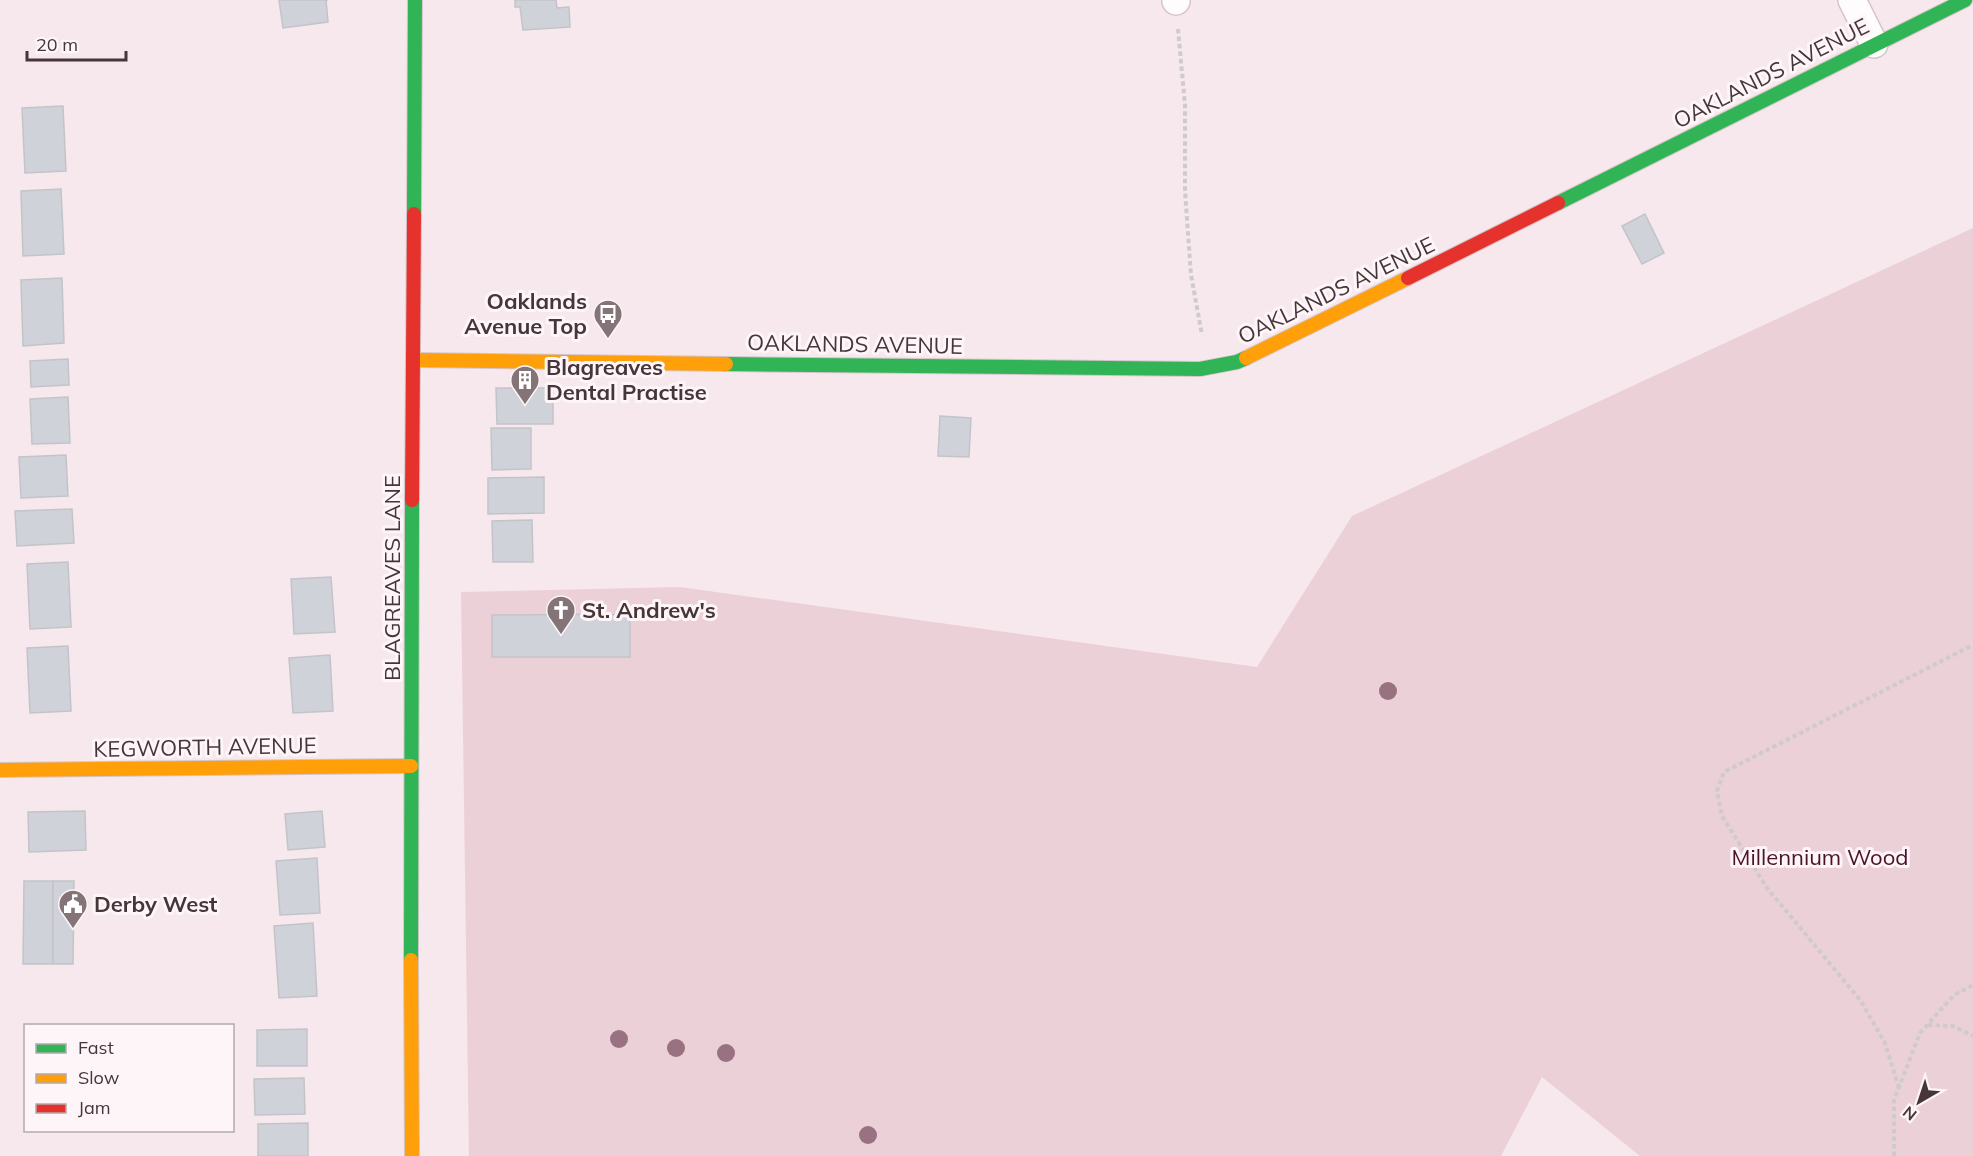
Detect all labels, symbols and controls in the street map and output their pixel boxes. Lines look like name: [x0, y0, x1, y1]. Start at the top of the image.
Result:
street label: OAKLANDS AVENUE: [1669, 12, 1873, 134]
scale bar: [27, 24, 126, 62]
text: 20 m: [36, 33, 78, 56]
street label: OAKLANDS AVENUE: [1233, 230, 1439, 350]
place label: Oaklands Avenue Top: [464, 287, 587, 340]
bus stop icon: Oaklands Avenue Top: [592, 298, 624, 340]
street label: OAKLANDS AVENUE: [747, 328, 963, 360]
place label: Blagreaves Dental Practise: [546, 353, 707, 406]
building icon: Blagreaves Dental Practise: [509, 364, 541, 406]
street label: BLAGREAVES LANE: [378, 475, 406, 681]
church icon: St. Andrew's: [545, 594, 577, 636]
place label: St. Andrew's: [582, 596, 716, 624]
street label: KEGWORTH AVENUE: [93, 731, 317, 763]
park label: Millennium Wood: [1732, 843, 1908, 871]
public building icon: Derby West: [57, 888, 89, 930]
place label: Derby West: [94, 890, 217, 918]
legend: [24, 1024, 234, 1132]
text: Fast: [78, 1036, 114, 1059]
text: Slow: [78, 1066, 120, 1089]
north arrow: [1889, 1072, 1949, 1132]
text: Jam: [78, 1096, 111, 1119]
text: N: [1899, 1102, 1921, 1125]

